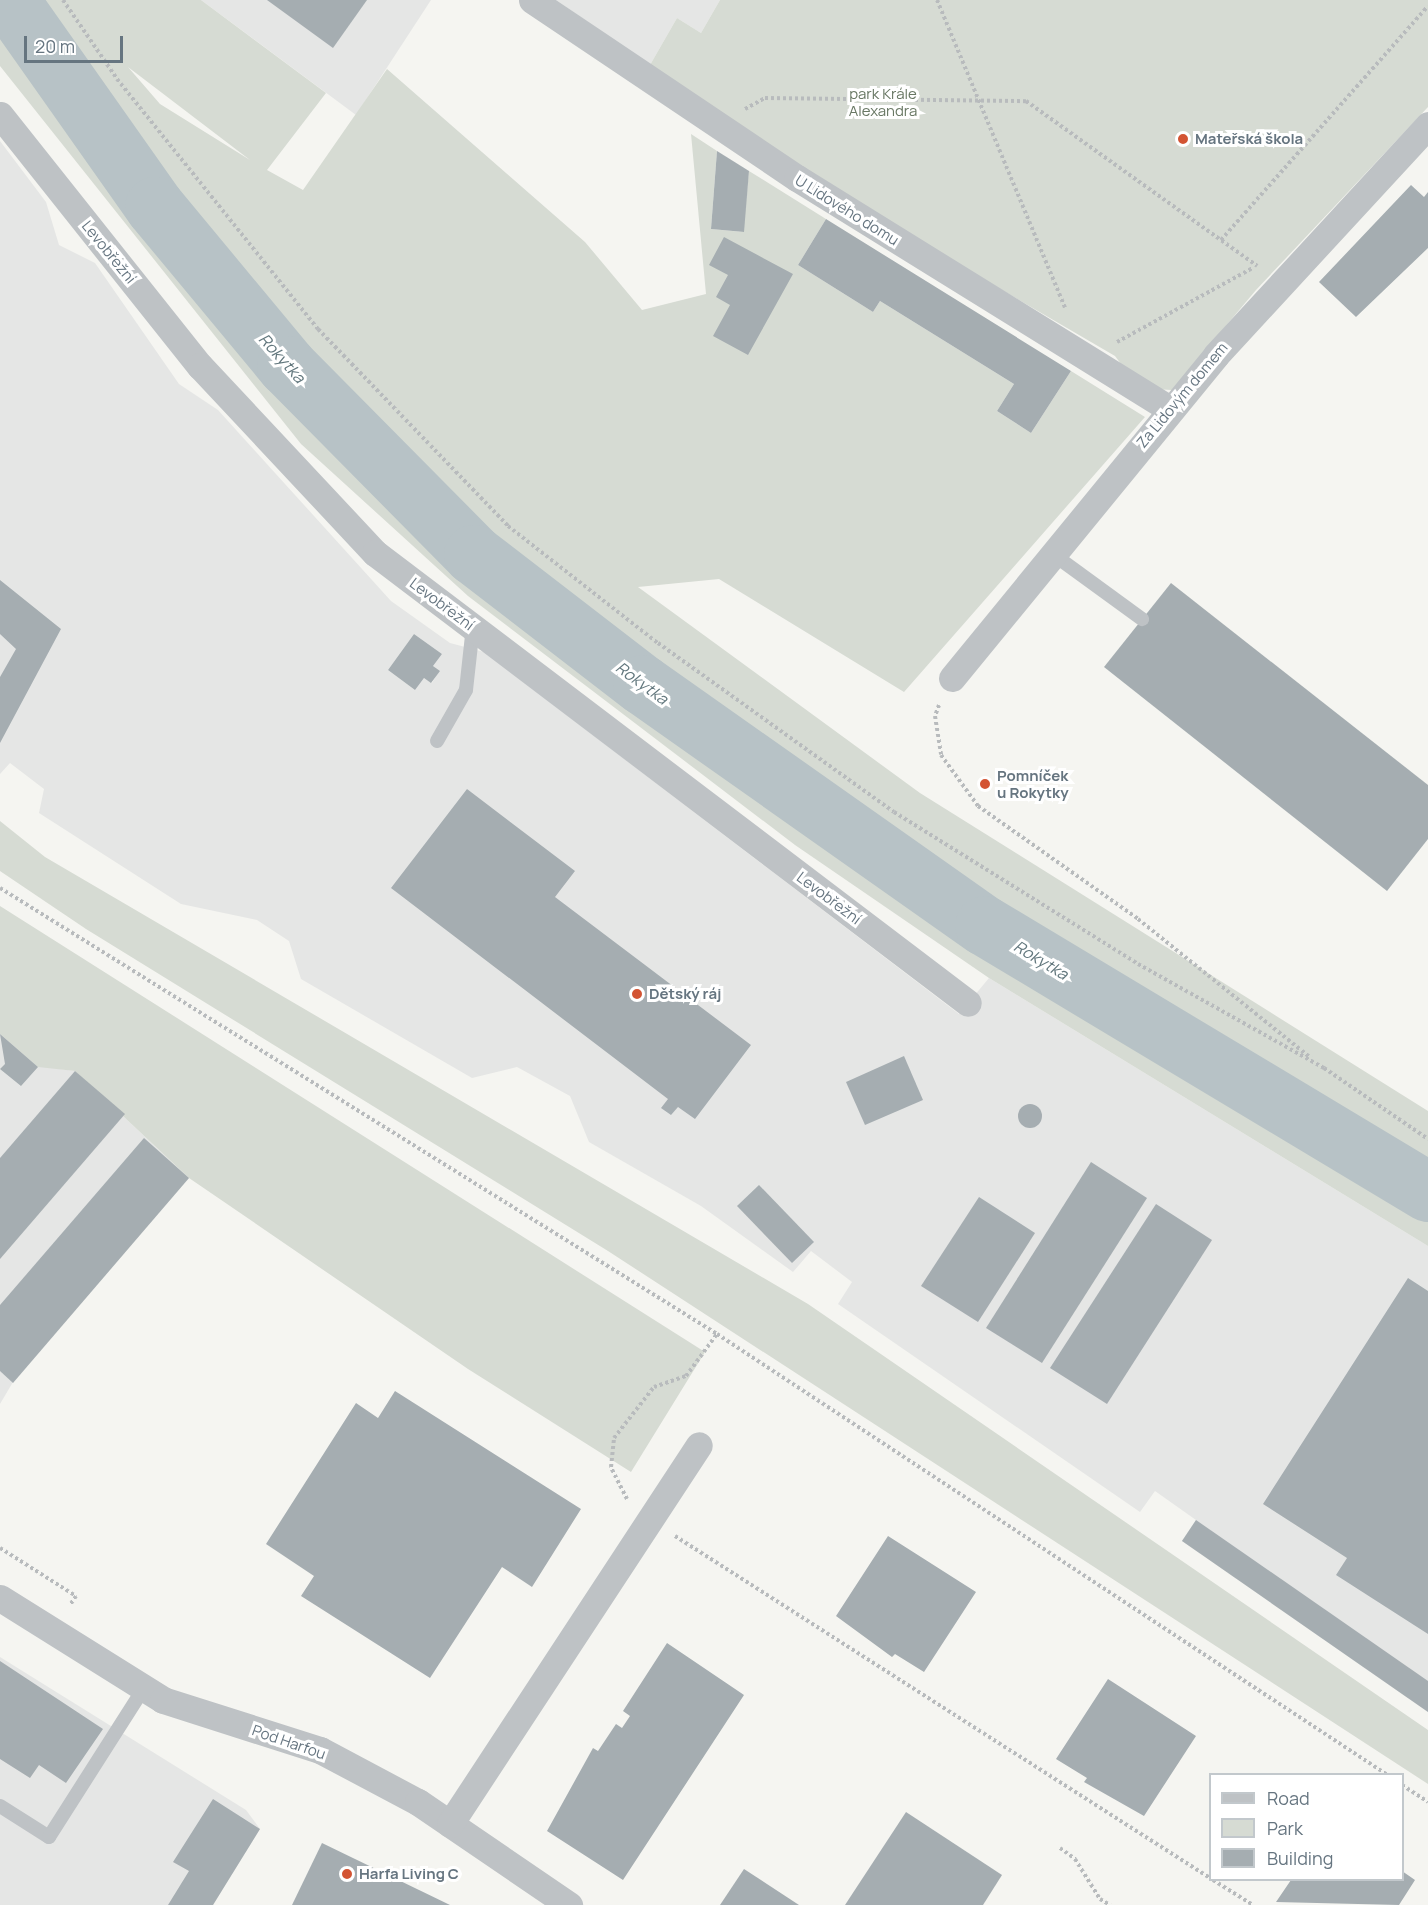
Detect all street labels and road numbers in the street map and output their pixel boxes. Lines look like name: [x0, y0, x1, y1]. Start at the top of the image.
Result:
street label: U Lidového domu: [792, 171, 902, 249]
street label: Levobřežní: [78, 217, 140, 287]
street label: Za Lidovým domem: [1133, 339, 1231, 451]
street label: Levobřežní: [406, 574, 478, 634]
street label: Levobřežní: [793, 868, 865, 928]
street label: Pod Harfou: [250, 1721, 328, 1763]

